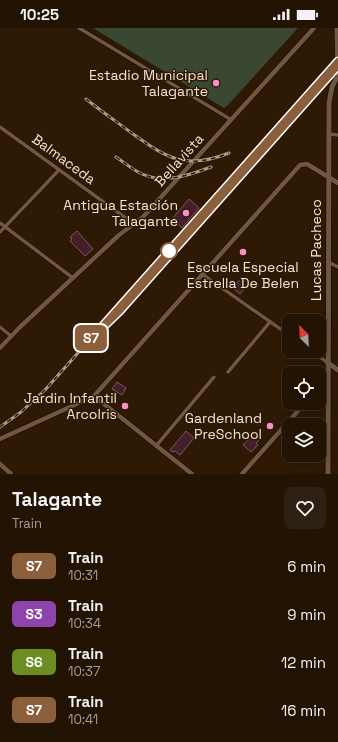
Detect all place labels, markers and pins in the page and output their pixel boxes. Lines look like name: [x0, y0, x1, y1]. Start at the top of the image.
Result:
place label: Estadio Municipal Talagante: [89, 66, 208, 100]
marker: Estadio Municipal Talagante: [211, 78, 221, 88]
place label: Antigua Estación Talagante: [63, 196, 178, 230]
marker: Antigua Estación Talagante: [181, 208, 191, 218]
unlabelled marker: [160, 242, 178, 260]
marker: Escuela Especial Estrella De Belen: [238, 247, 248, 257]
place label: Escuela Especial Estrella De Belen: [187, 258, 299, 292]
place label: Jardin Infantil Arcolris: [24, 389, 117, 423]
marker: Jardin Infantil Arcolris: [120, 401, 130, 411]
place label: Gardenland PreSchool: [185, 409, 262, 443]
marker: Gardenland PreSchool: [265, 421, 275, 431]

